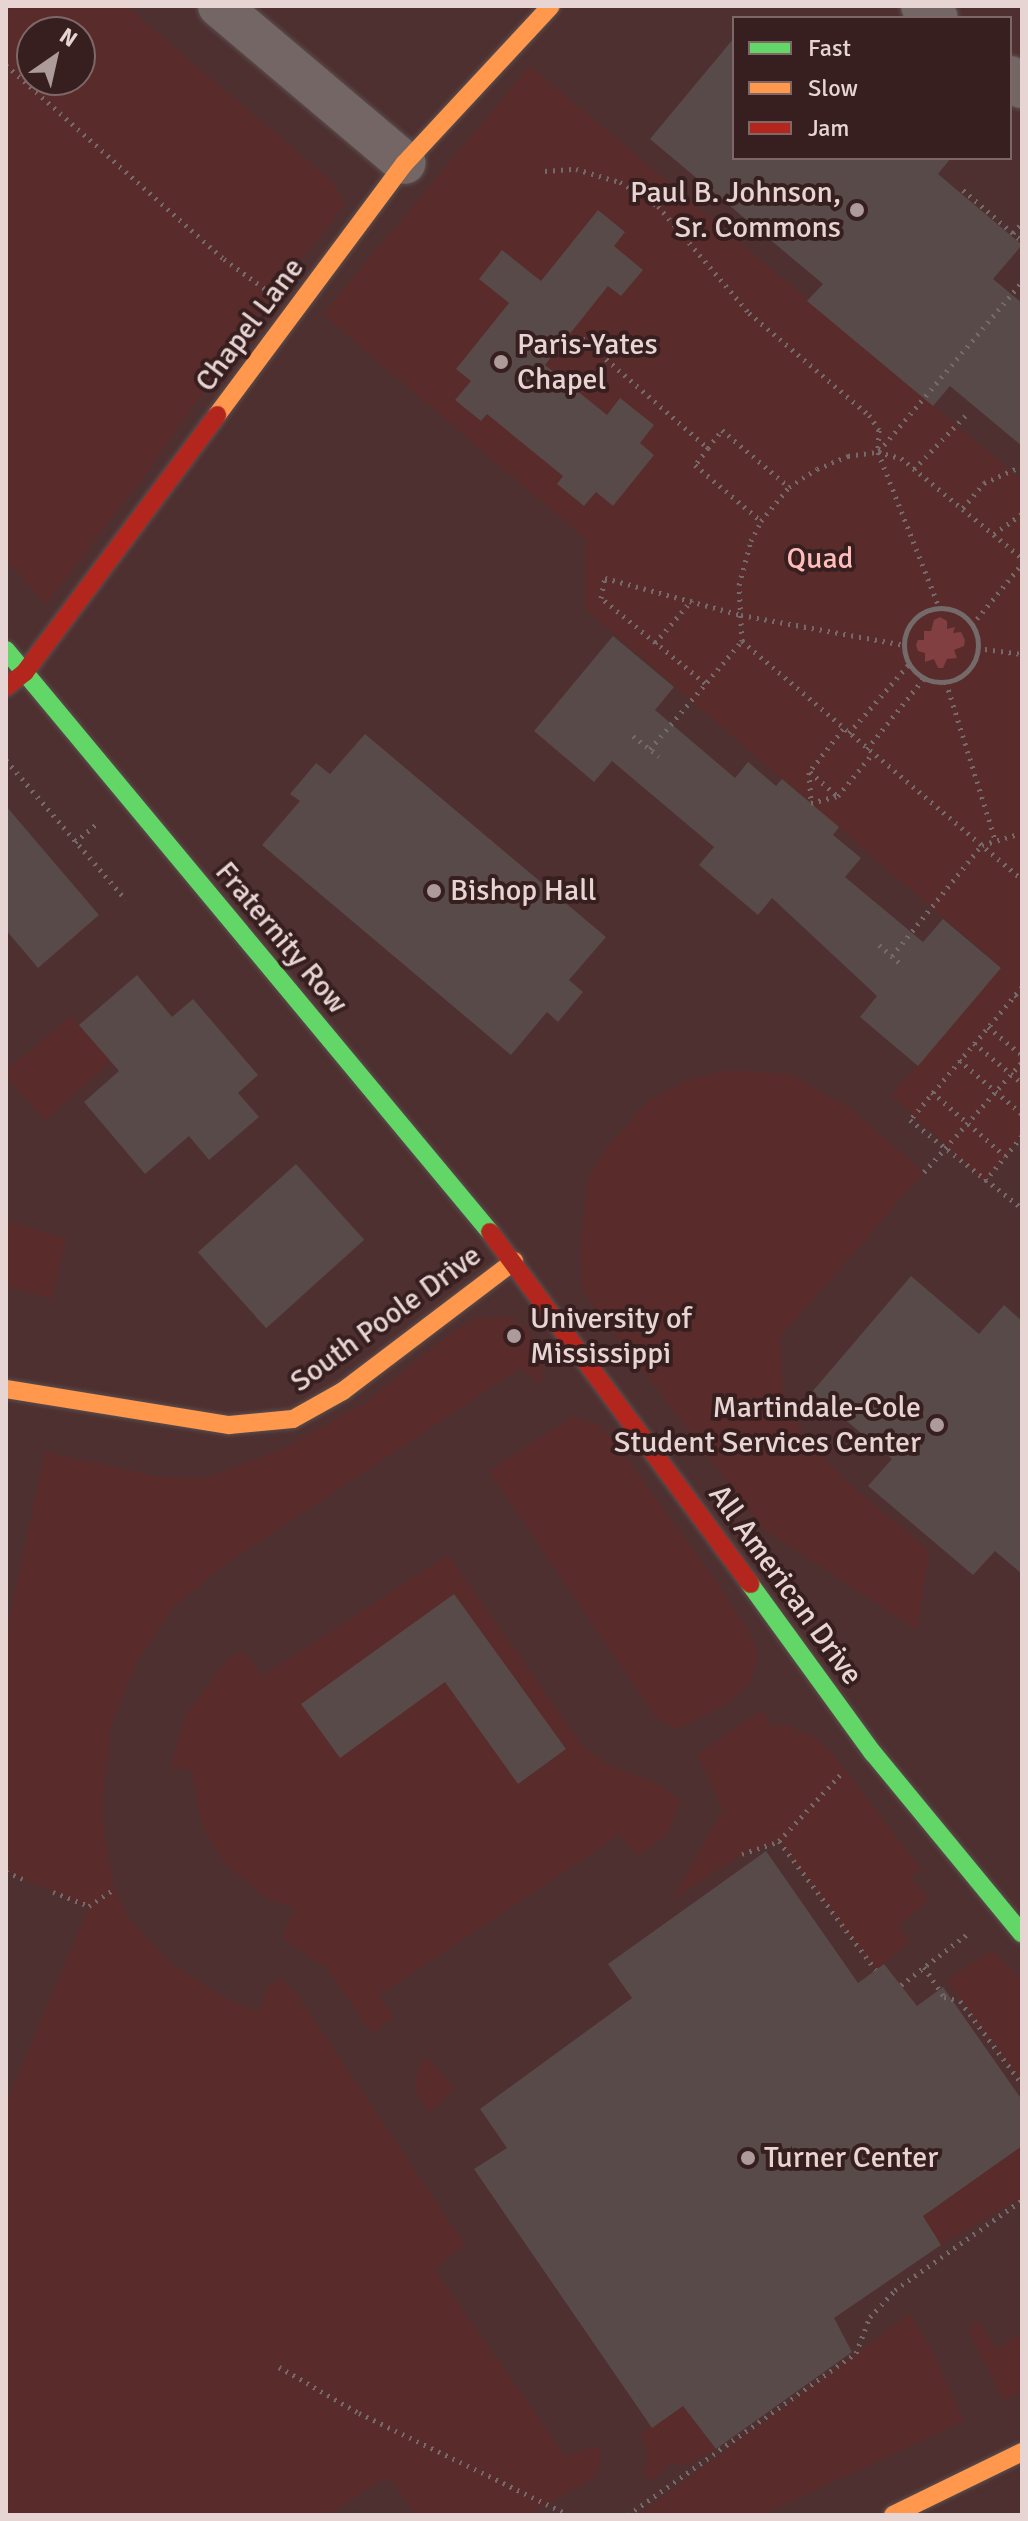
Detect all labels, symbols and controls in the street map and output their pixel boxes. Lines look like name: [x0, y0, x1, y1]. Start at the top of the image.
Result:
north arrow: [16, 16, 96, 96]
legend: [732, 16, 1012, 160]
text: N: [55, 22, 82, 53]
text: Fast: [808, 33, 851, 63]
text: Slow: [808, 73, 858, 103]
text: Jam: [808, 113, 849, 143]
place label: Paul B. Johnson, Sr. Commons: [630, 175, 841, 246]
marker: Paul B. Johnson, Sr. Commons: [848, 201, 866, 219]
street label: Chapel Lane: [188, 251, 312, 399]
place label: Paris-Yates Chapel: [517, 327, 658, 398]
marker: Paris-Yates Chapel: [492, 353, 510, 371]
park label: Quad: [787, 541, 853, 577]
street label: Fraternity Row: [207, 855, 355, 1021]
place label: Bishop Hall: [450, 873, 597, 909]
marker: Bishop Hall: [425, 882, 443, 900]
street label: South Poole Drive: [284, 1238, 488, 1400]
place label: University of Mississippi: [530, 1301, 691, 1372]
marker: University of Mississippi: [505, 1327, 523, 1345]
place label: Martindale-Cole Student Services Center: [614, 1390, 921, 1460]
marker: Martindale-Cole Student Services Center: [928, 1416, 946, 1434]
street label: All American Drive: [700, 1478, 870, 1692]
place label: Turner Center: [764, 2140, 938, 2176]
marker: Turner Center: [739, 2149, 757, 2167]

